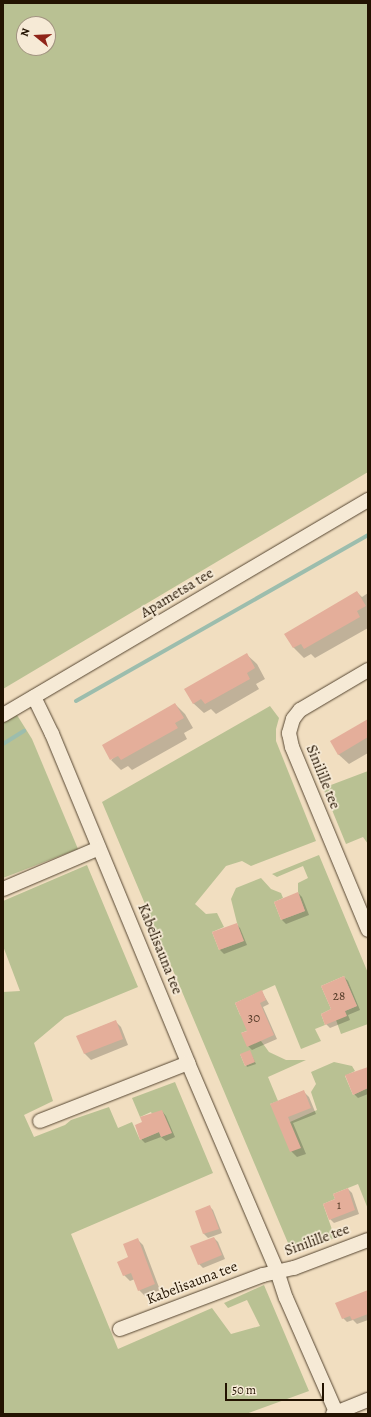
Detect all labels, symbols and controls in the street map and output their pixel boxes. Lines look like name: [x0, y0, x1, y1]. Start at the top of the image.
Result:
north arrow: [16, 16, 56, 56]
text: N: [17, 26, 33, 39]
street label: Apametsa tee: [137, 564, 217, 622]
street label: Sinilille tee: [302, 742, 344, 812]
street label: Kabelisauna tee: [134, 901, 186, 997]
house number: 28: [333, 988, 345, 1004]
house number: 30: [248, 1010, 260, 1026]
house number: 1: [337, 1197, 341, 1213]
street label: Sinilille tee: [282, 1220, 352, 1260]
street label: Kabelisauna tee: [144, 1257, 240, 1309]
scale bar: [227, 1375, 326, 1401]
text: 50 m: [232, 1382, 256, 1398]

